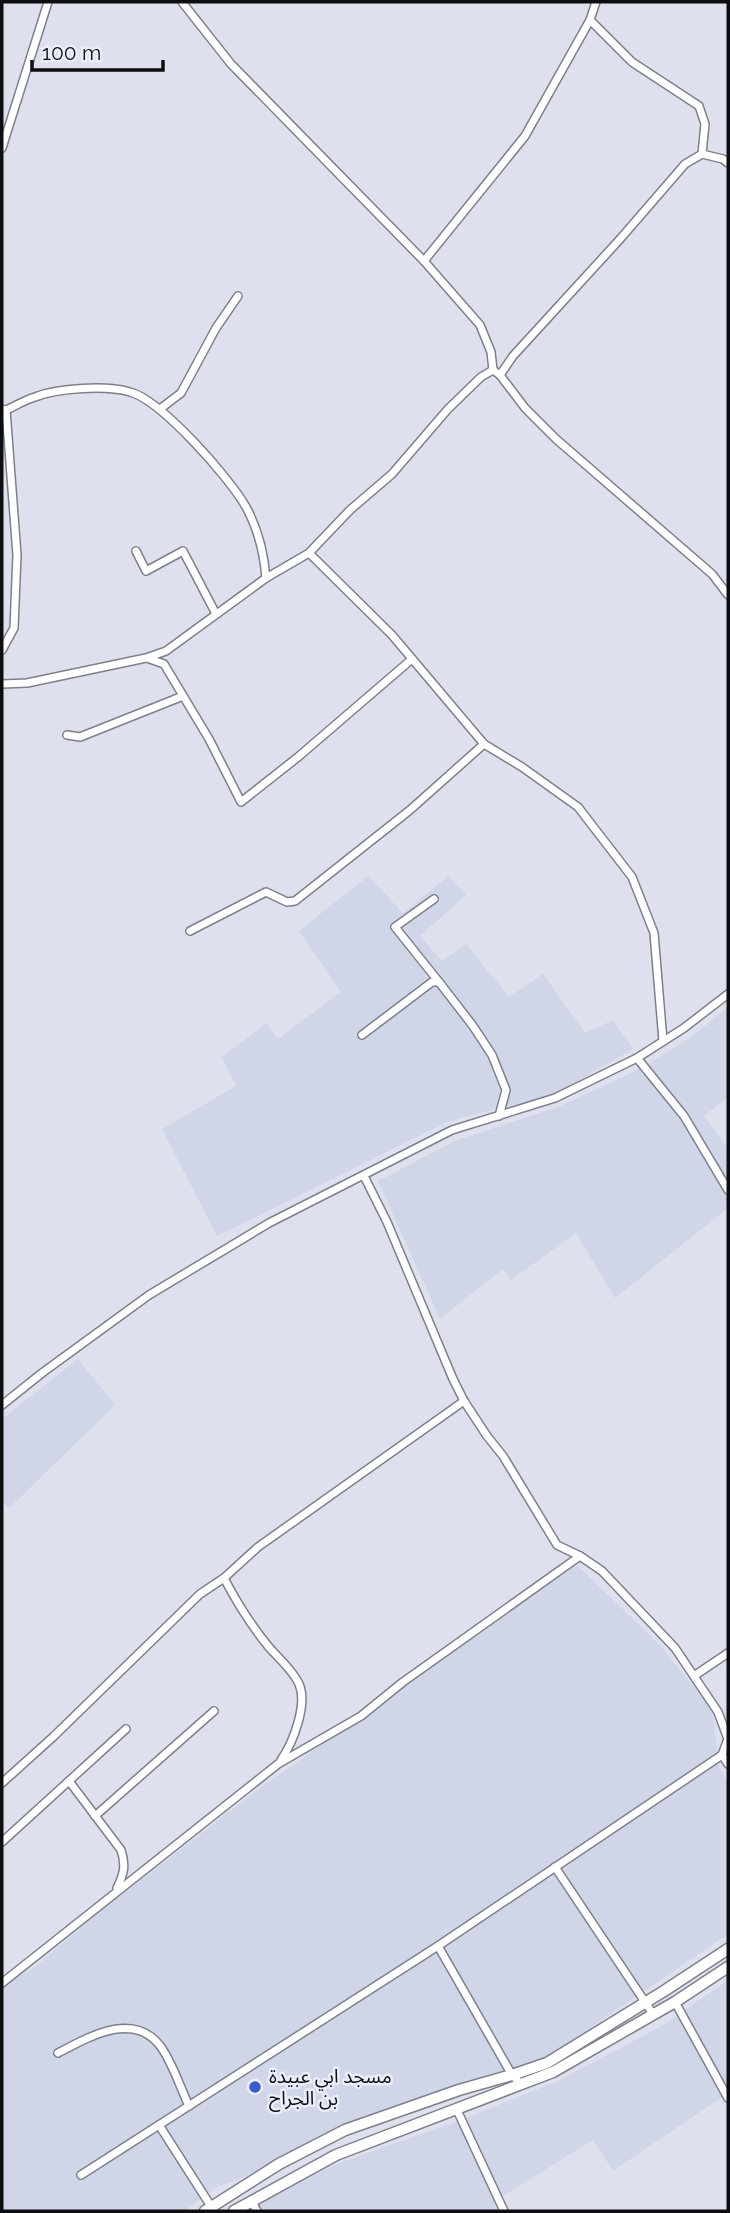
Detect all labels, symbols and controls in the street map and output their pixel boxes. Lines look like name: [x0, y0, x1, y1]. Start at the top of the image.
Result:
scale bar: [32, 28, 163, 72]
text: 100 m: [42, 40, 101, 65]
place label: مسجد ابي عبيدة بن الجراح: [269, 2065, 392, 2112]
marker: مسجد ابي عبيدة بن الجراح: [247, 2079, 263, 2095]

